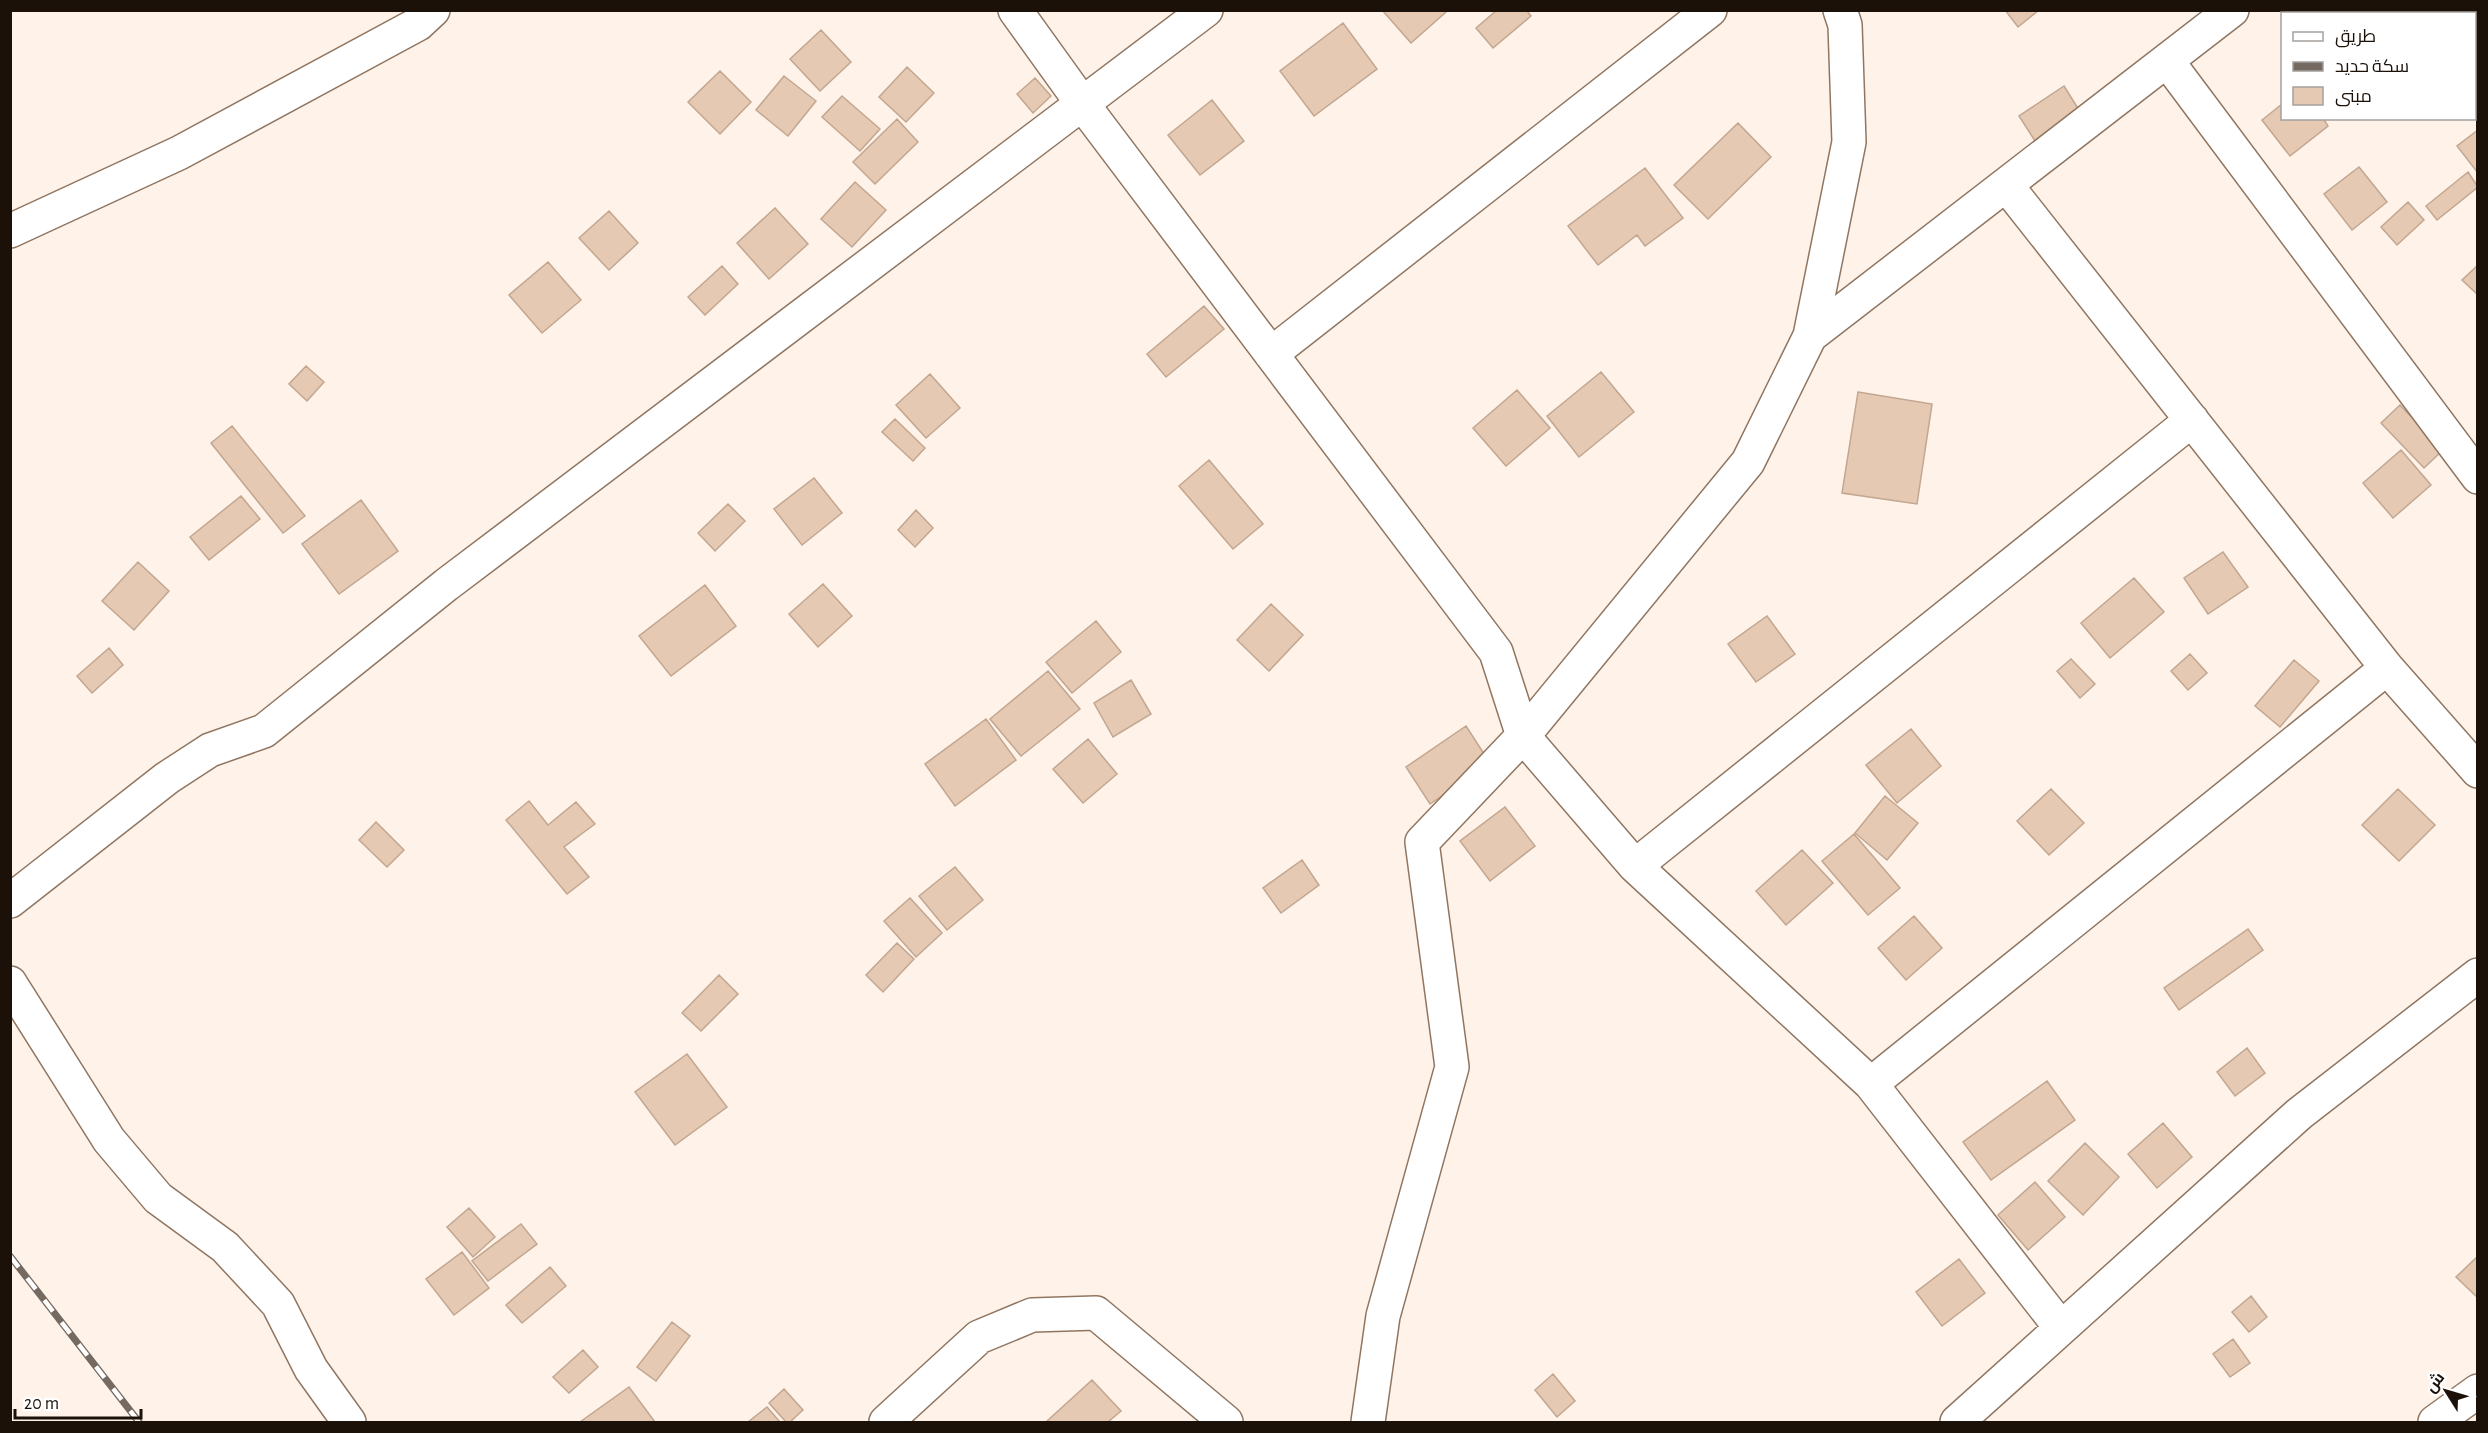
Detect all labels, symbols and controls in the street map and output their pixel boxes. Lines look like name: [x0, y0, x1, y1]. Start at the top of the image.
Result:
legend: [2281, 12, 2476, 120]
text: طريق: [2335, 28, 2376, 48]
text: سكة حديد: [2335, 58, 2409, 76]
text: مبنى: [2335, 88, 2372, 107]
north arrow: [2416, 1361, 2476, 1421]
text: ش: [2421, 1369, 2448, 1396]
scale bar: [15, 1382, 141, 1420]
text: 20 m: [24, 1395, 59, 1413]

